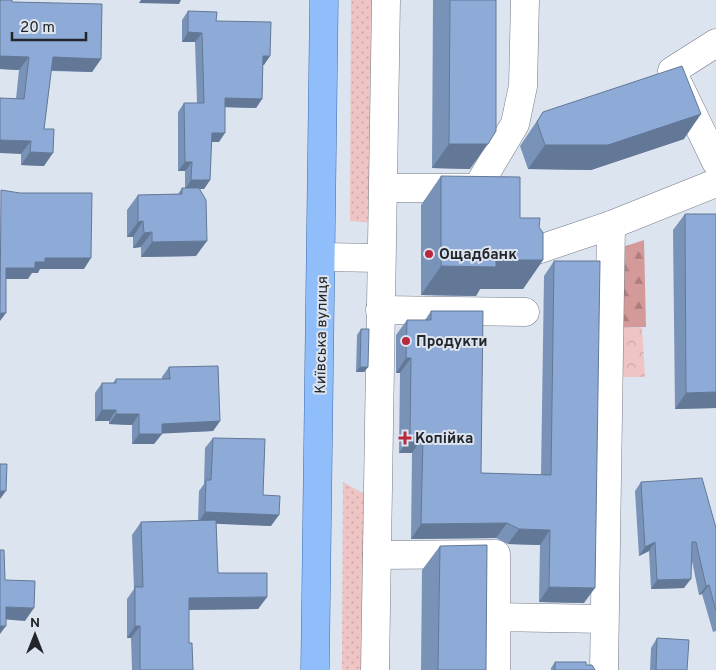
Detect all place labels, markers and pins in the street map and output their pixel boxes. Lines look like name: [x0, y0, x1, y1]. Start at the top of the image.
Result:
place label: Ощадбанк: [439, 246, 517, 265]
marker: Ощадбанк: [423, 248, 435, 260]
place label: Продукти: [416, 333, 487, 352]
marker: Продукти: [400, 335, 412, 347]
place label: Копійка: [415, 430, 473, 449]
marker: Копійка: [399, 432, 411, 444]

